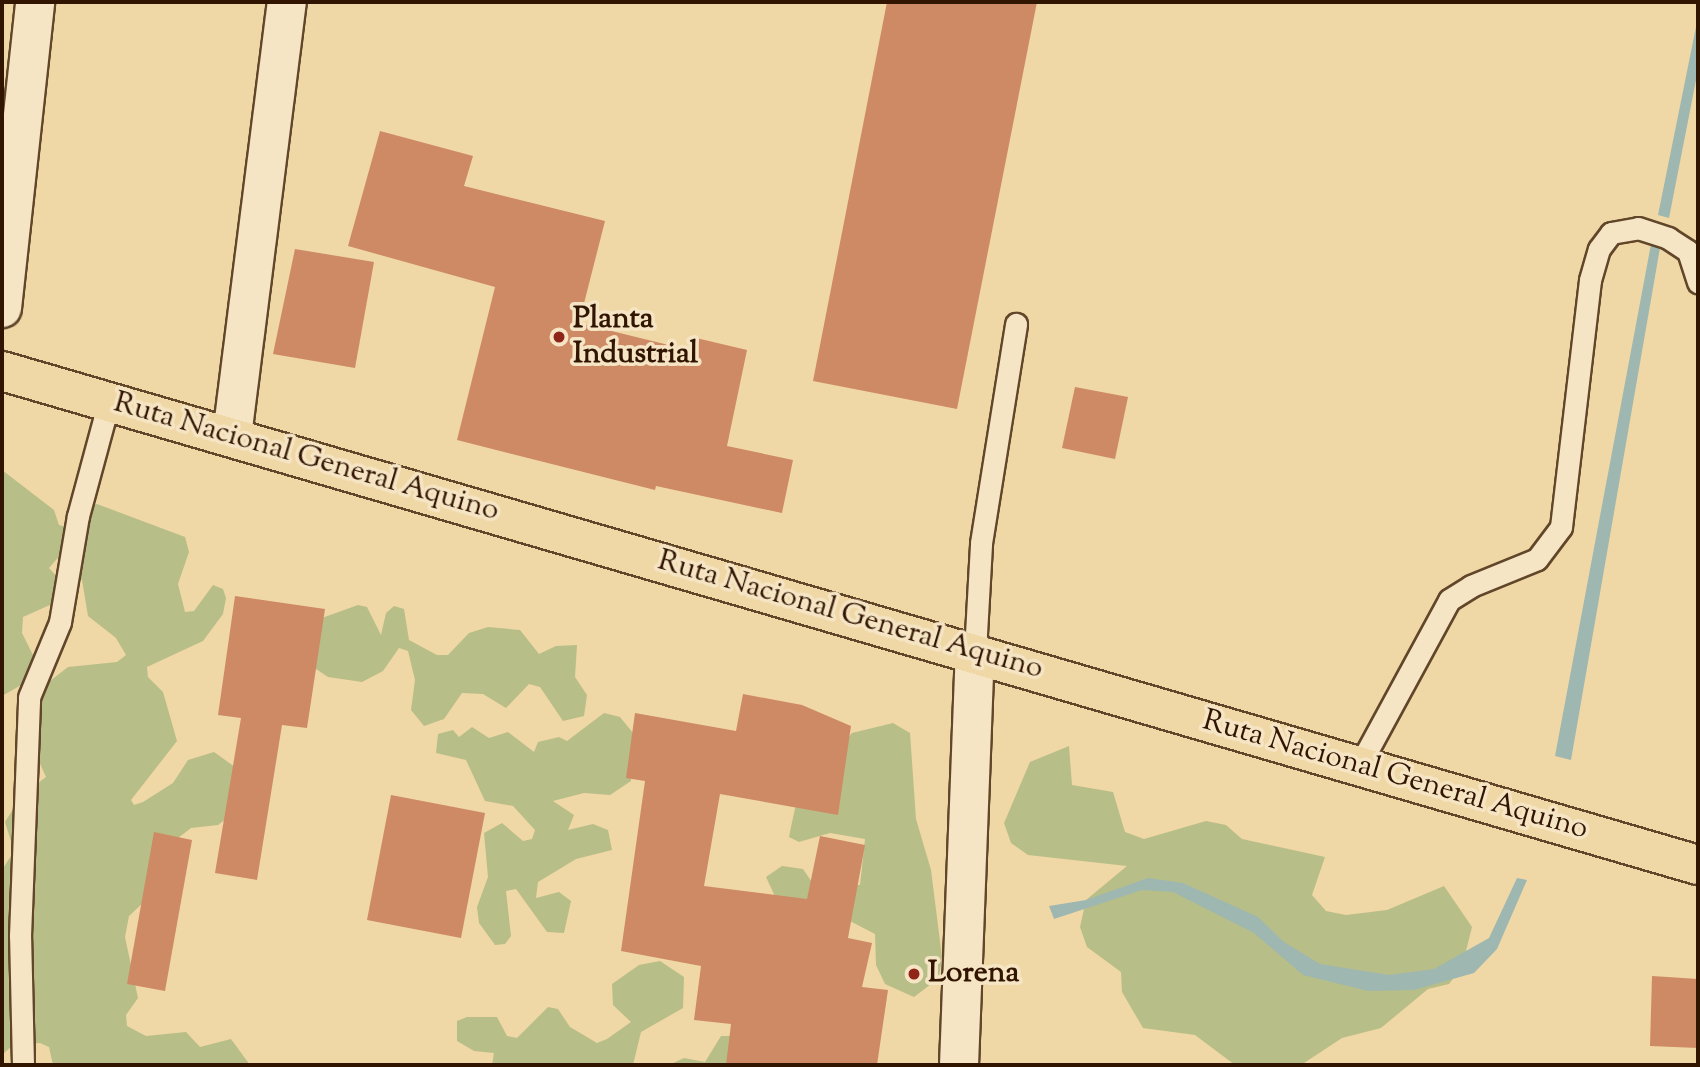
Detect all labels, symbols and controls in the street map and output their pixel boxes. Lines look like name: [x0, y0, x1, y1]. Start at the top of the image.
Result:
place label: Planta Industrial: [573, 302, 698, 372]
marker: Planta Industrial: [551, 329, 567, 345]
street label: Ruta Nacional General Aquino: [109, 386, 503, 530]
street label: Ruta Nacional General Aquino: [653, 544, 1047, 688]
street label: Ruta Nacional General Aquino: [1198, 704, 1592, 848]
place label: Lorena: [928, 956, 1019, 992]
marker: Lorena: [906, 966, 922, 982]

